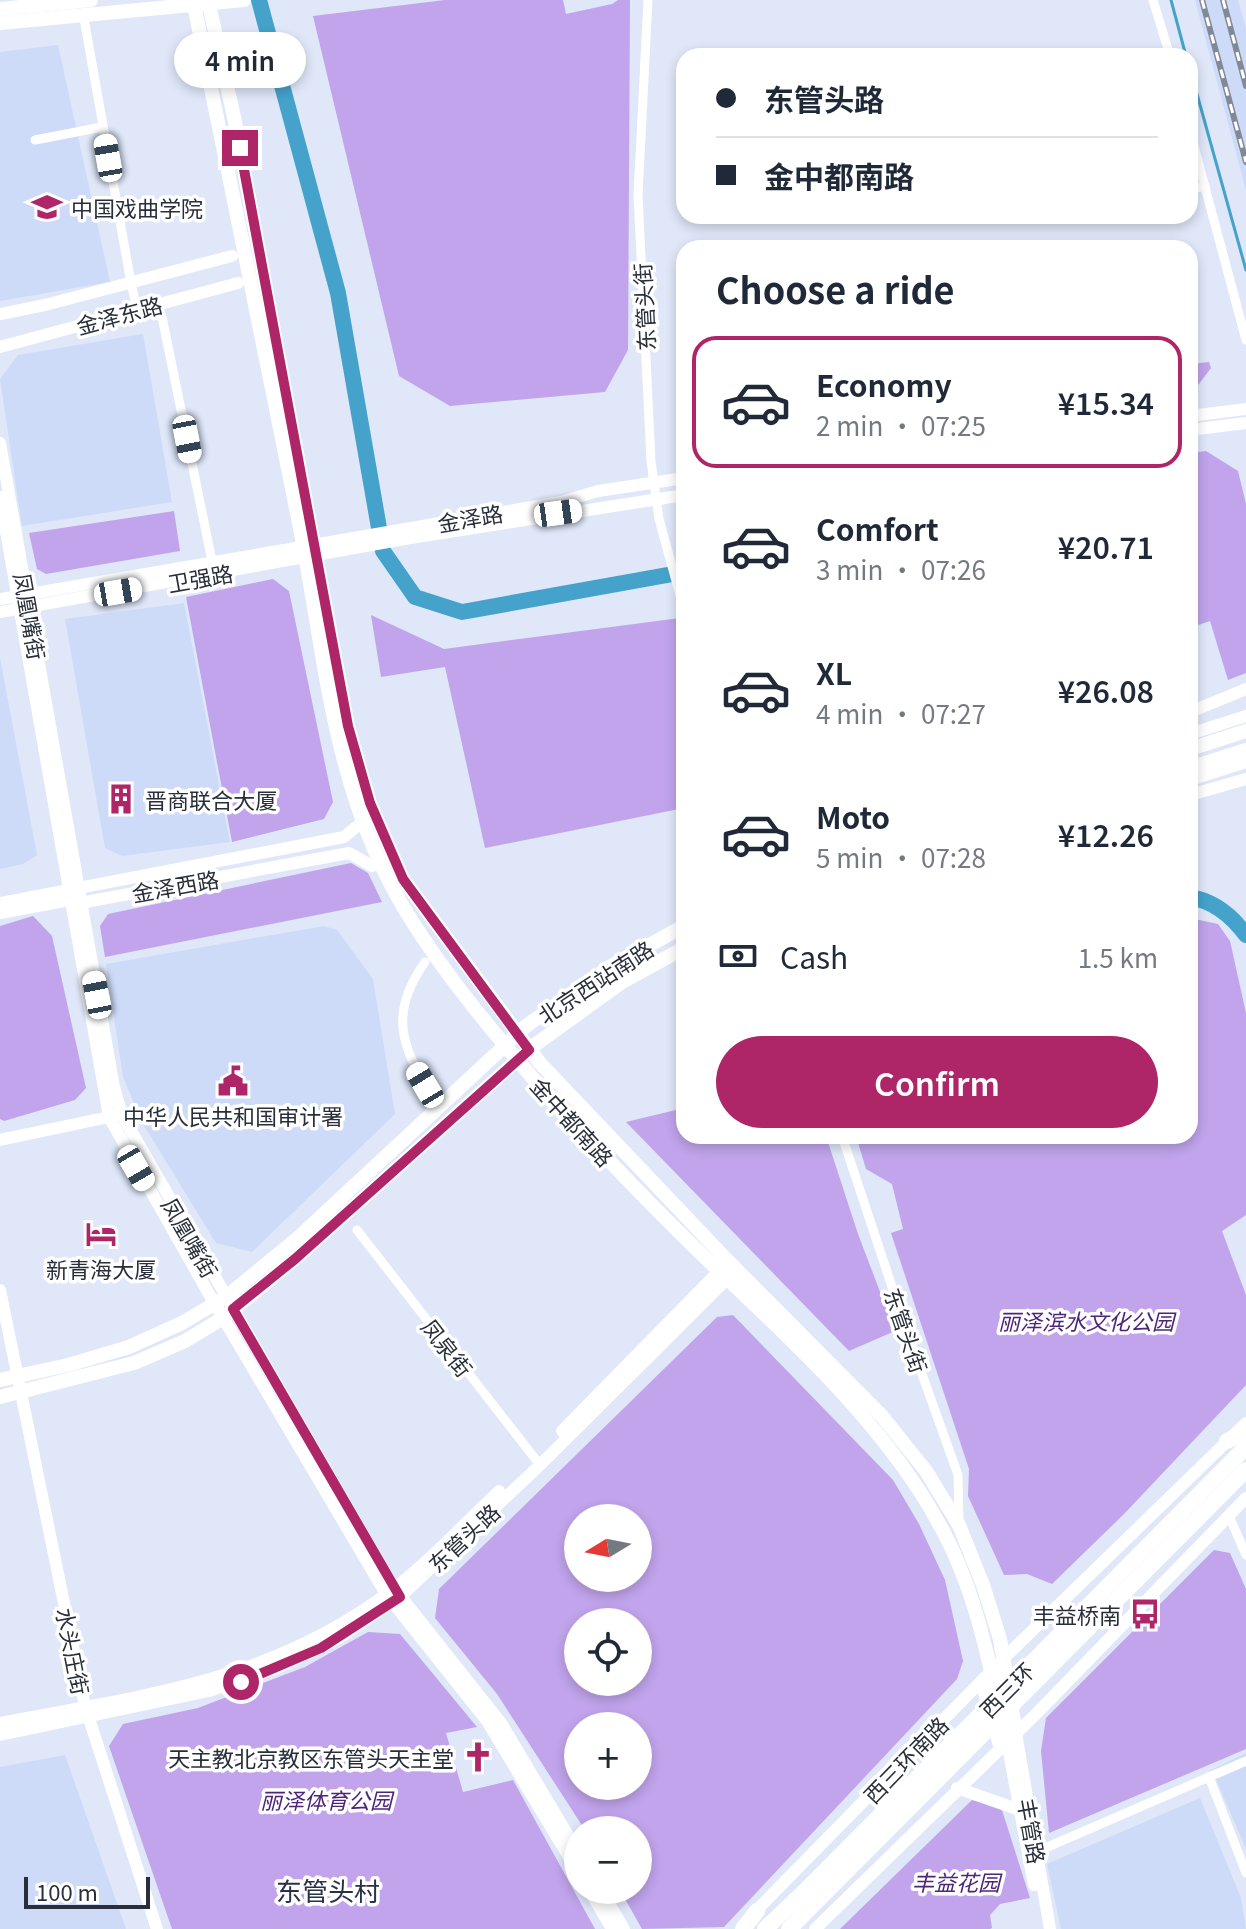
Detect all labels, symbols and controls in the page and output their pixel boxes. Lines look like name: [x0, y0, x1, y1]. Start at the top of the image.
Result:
callout: 4 min: [174, 32, 306, 88]
text: 4 min: [205, 41, 275, 78]
text: 东管头路: [764, 76, 884, 120]
route end: [222, 130, 258, 166]
car: [92, 132, 124, 184]
text: 金中都南路: [764, 153, 914, 197]
school or university icon: 中国戏曲学院: [30, 190, 64, 224]
place label: 中国戏曲学院: [71, 191, 203, 223]
street label: 东管头街: [625, 262, 661, 352]
text: Choose a ride: [716, 262, 955, 314]
street label: 金泽东路: [72, 287, 166, 341]
text: Economy: [816, 362, 952, 406]
icon: car: [720, 366, 792, 438]
text: ¥15.34: [1058, 380, 1154, 424]
text: 2 min · 07:25: [816, 406, 986, 443]
car: [171, 413, 203, 465]
street label: 金泽路: [435, 496, 505, 538]
car: [533, 498, 583, 528]
text: Comfort: [816, 506, 939, 550]
icon: car: [720, 510, 792, 582]
text: ¥20.71: [1058, 524, 1154, 568]
text: 3 min · 07:26: [816, 550, 986, 587]
street label: 卫强路: [165, 556, 235, 598]
street label: 凤凰嘴街: [8, 570, 54, 662]
car: [92, 576, 144, 608]
text: XL: [816, 650, 852, 694]
icon: car: [720, 654, 792, 726]
text: ¥26.08: [1058, 668, 1154, 712]
text: 4 min · 07:27: [816, 694, 986, 731]
building icon: 晋商联合大厦: [104, 782, 138, 816]
place label: 晋商联合大厦: [145, 783, 277, 815]
text: Moto: [816, 794, 890, 838]
icon: car: [720, 798, 792, 870]
text: ¥12.26: [1058, 812, 1154, 856]
text: 5 min · 07:28: [816, 838, 986, 875]
street label: 金泽西路: [129, 862, 221, 908]
street label: 北京西站南路: [531, 932, 659, 1030]
icon: cash: [716, 934, 760, 978]
text: Cash: [780, 934, 848, 978]
text: 1.5 km: [1078, 938, 1158, 975]
car: [81, 969, 113, 1021]
button: Confirm: [716, 1036, 1158, 1128]
car: [402, 1058, 448, 1112]
public building icon: 中华人民共和国审计署: [216, 1064, 250, 1098]
street label: 金中都南路: [524, 1069, 622, 1173]
place label: 中华人民共和国审计署: [123, 1099, 343, 1131]
car: [114, 1141, 158, 1195]
street label: 凤凰嘴街: [155, 1191, 227, 1283]
hotel icon: 新青海大厦: [84, 1217, 118, 1251]
place label: 新青海大厦: [46, 1252, 156, 1284]
street label: 东管头街: [878, 1283, 936, 1377]
park label: 丽泽滨水文化公园: [998, 1304, 1177, 1336]
street label: 凤泉街: [415, 1311, 481, 1383]
street label: 东管头路: [420, 1495, 506, 1579]
north arrow: [564, 1504, 652, 1592]
map controls: [564, 1504, 652, 1904]
bus stop icon: 丰益桥南: [1128, 1597, 1162, 1631]
place label: 丰益桥南: [1033, 1598, 1121, 1630]
street label: 水头庄街: [50, 1605, 98, 1697]
button: locate: [564, 1608, 652, 1696]
street label: 西三环: [971, 1654, 1041, 1724]
route start: [223, 1664, 259, 1700]
street label: 西三环南路: [855, 1708, 955, 1810]
button: +: [564, 1712, 652, 1800]
church icon: 天主教北京教区东管头天主堂: [461, 1740, 495, 1774]
place label: 天主教北京教区东管头天主堂: [168, 1741, 454, 1773]
park label: 丽泽体育公园: [260, 1783, 395, 1815]
street label: 丰管路: [1012, 1796, 1054, 1866]
button: −: [564, 1816, 652, 1904]
park label: 丰益花园: [912, 1865, 1003, 1897]
district label: 东管头村: [276, 1871, 380, 1908]
scale bar: [24, 1873, 150, 1909]
text: 100 m: [36, 1875, 98, 1907]

